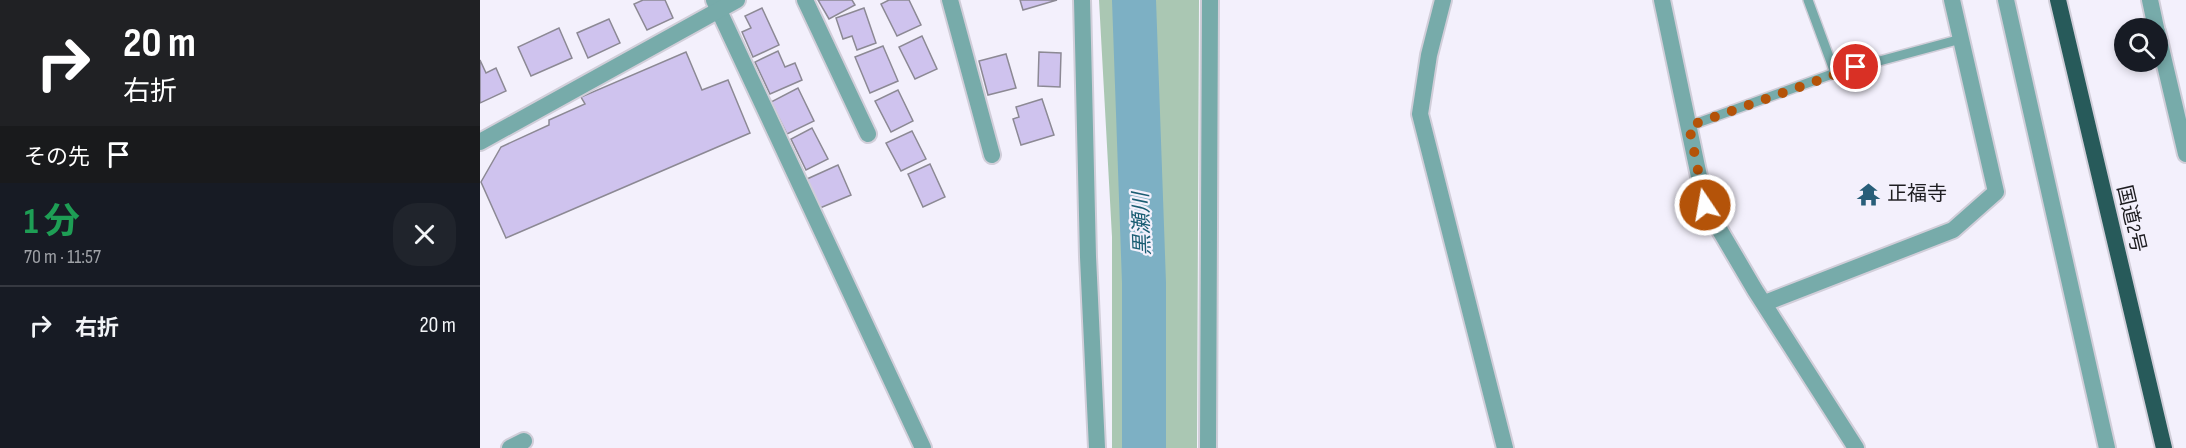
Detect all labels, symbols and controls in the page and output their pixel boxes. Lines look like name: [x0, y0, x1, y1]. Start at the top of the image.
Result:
text: 20 m: [123, 18, 196, 69]
map controls: [2114, 18, 2168, 72]
button: search: [2114, 18, 2168, 72]
icon: right: [24, 24, 102, 102]
pin: [1830, 41, 1881, 92]
icon: arrive: [1839, 50, 1872, 83]
text: 右折: [123, 76, 177, 108]
icon: arrive: [102, 138, 135, 171]
text: その先: [24, 144, 90, 171]
position arrow: [1673, 173, 1737, 237]
temple icon: 正福寺: [1856, 181, 1882, 207]
place label: 正福寺: [1887, 182, 1947, 206]
street label: 国道2号: [2112, 183, 2150, 255]
water label: 黒瀬川: [1128, 190, 1156, 256]
text: 1 分: [24, 201, 80, 244]
button: close: [393, 203, 456, 266]
text: 70 m · 11:57: [24, 245, 101, 269]
icon: right: [24, 309, 57, 342]
text: 20 m: [420, 312, 456, 339]
text: 右折: [75, 315, 119, 342]

